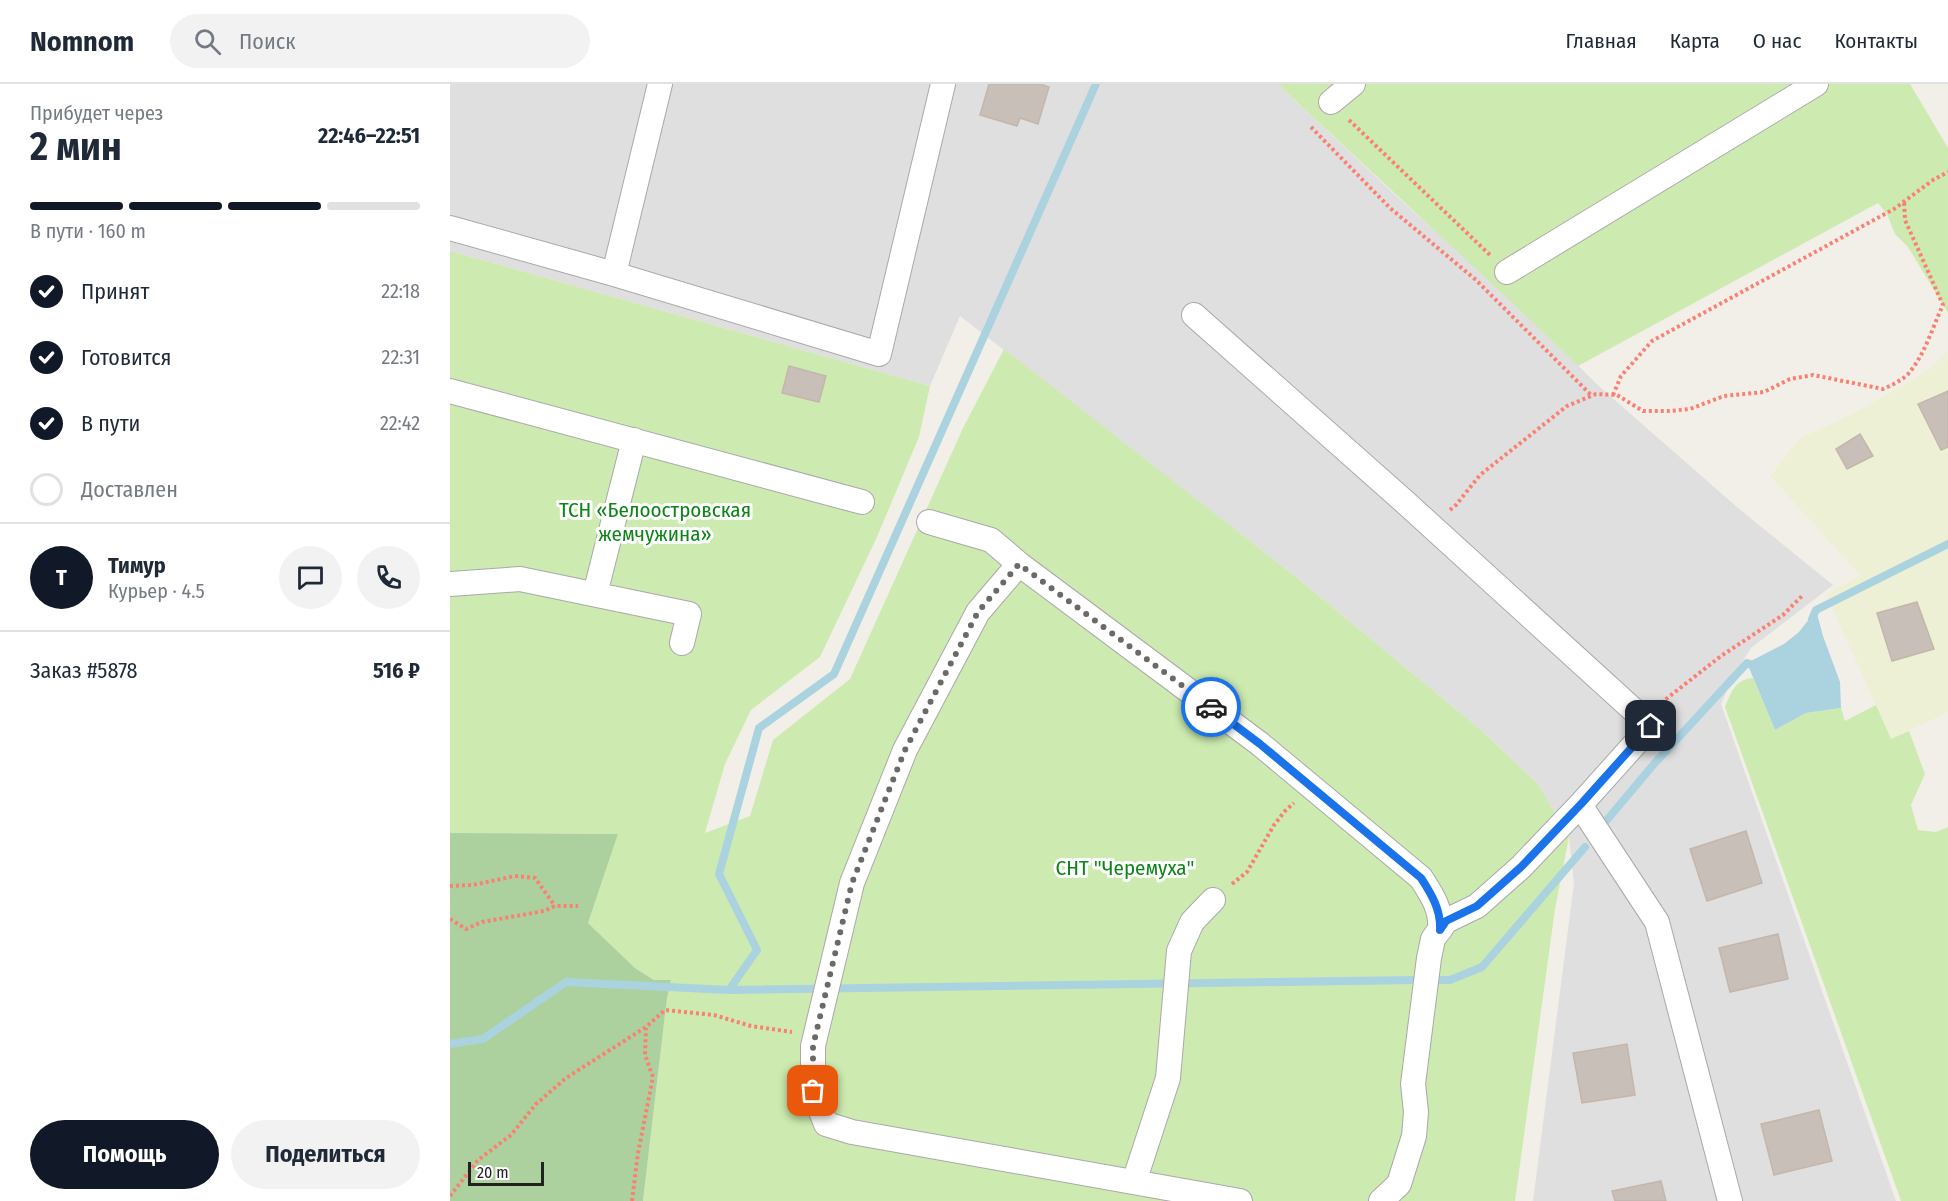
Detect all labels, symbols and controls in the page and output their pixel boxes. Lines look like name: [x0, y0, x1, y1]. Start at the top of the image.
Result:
search box: [170, 14, 590, 68]
text: Nomnom: [30, 25, 134, 58]
icon: search: [191, 25, 224, 58]
text: Поиск: [239, 28, 295, 55]
text: Главная: [1566, 28, 1637, 54]
text: Карта: [1670, 28, 1720, 54]
text: О нас: [1753, 28, 1801, 54]
text: Контакты: [1834, 28, 1918, 54]
text: Прибудет через: [30, 101, 163, 125]
text: 22:46–22:51: [318, 122, 420, 149]
text: 2 мин: [30, 124, 122, 170]
text: В пути · 160 m: [30, 219, 146, 243]
icon: check: [30, 275, 63, 308]
text: Принят: [81, 278, 149, 305]
text: 22:18: [381, 279, 420, 303]
icon: check: [30, 341, 63, 374]
text: Готовится: [81, 344, 172, 371]
text: 22:31: [382, 345, 420, 369]
icon: check: [30, 407, 63, 440]
text: В пути: [81, 410, 140, 437]
text: 22:42: [380, 411, 420, 435]
text: Доставлен: [81, 476, 178, 503]
park label: ТСН «Белоостровская жемчужина»: [559, 497, 751, 547]
button: chat: [279, 546, 342, 609]
button: phone: [357, 546, 420, 609]
text: Тимур: [108, 552, 166, 579]
text: Т: [56, 564, 67, 591]
text: Курьер · 4.5: [108, 579, 205, 603]
text: Заказ #5878: [30, 657, 138, 684]
text: 516 ₽: [373, 657, 420, 684]
courier: [1181, 677, 1241, 737]
icon: car: [1195, 691, 1228, 724]
pin: [1625, 700, 1676, 751]
icon: home: [1634, 709, 1667, 742]
park label: СНТ "Черемуха": [1056, 855, 1194, 881]
pin: [787, 1065, 838, 1116]
icon: bag: [796, 1074, 829, 1107]
button: Помощь: [30, 1120, 219, 1189]
button: Поделиться: [231, 1120, 420, 1189]
scale bar: [468, 1159, 544, 1186]
text: 20 m: [477, 1163, 508, 1182]

